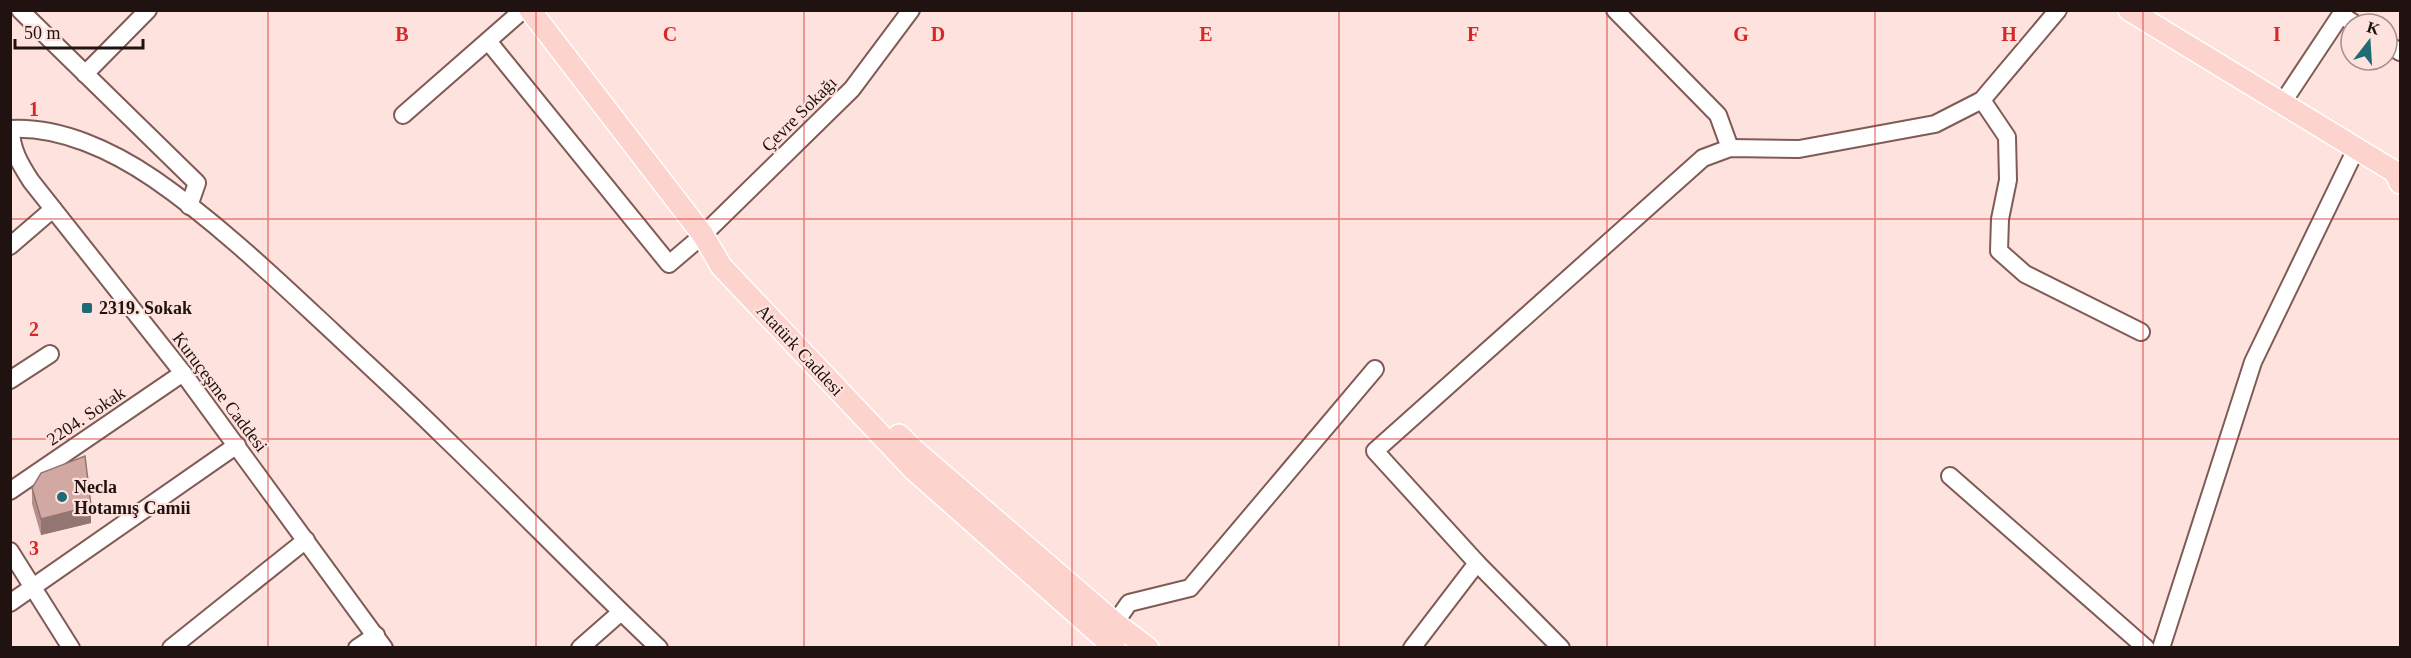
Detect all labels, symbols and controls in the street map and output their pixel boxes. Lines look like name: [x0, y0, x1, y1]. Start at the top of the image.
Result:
scale bar: [15, 12, 142, 50]
north arrow: [2339, 12, 2399, 72]
text: K: [2365, 18, 2382, 38]
text: 50 m: [24, 23, 61, 43]
text: B: [395, 23, 409, 45]
text: C: [663, 23, 677, 45]
text: D: [931, 23, 945, 45]
text: E: [1199, 23, 1213, 45]
text: F: [1467, 23, 1479, 45]
text: G: [1733, 23, 1749, 45]
text: H: [2001, 23, 2017, 45]
text: I: [2273, 23, 2281, 45]
street label: Çevre Sokağı: [757, 72, 841, 156]
text: 1: [29, 98, 39, 120]
place label: 2319. Sokak: [99, 298, 192, 318]
street label: Atatürk Caddesi: [753, 300, 847, 400]
marker: 2319. Sokak: [80, 301, 94, 315]
text: 2: [29, 318, 39, 340]
street label: Kuruçeşme Caddesi: [169, 328, 271, 456]
street label: 2204. Sokak: [43, 383, 129, 449]
place label: Necla Hotamış Camii: [74, 477, 191, 518]
marker: Necla Hotamış Camii: [55, 490, 69, 504]
text: 3: [29, 537, 39, 559]

